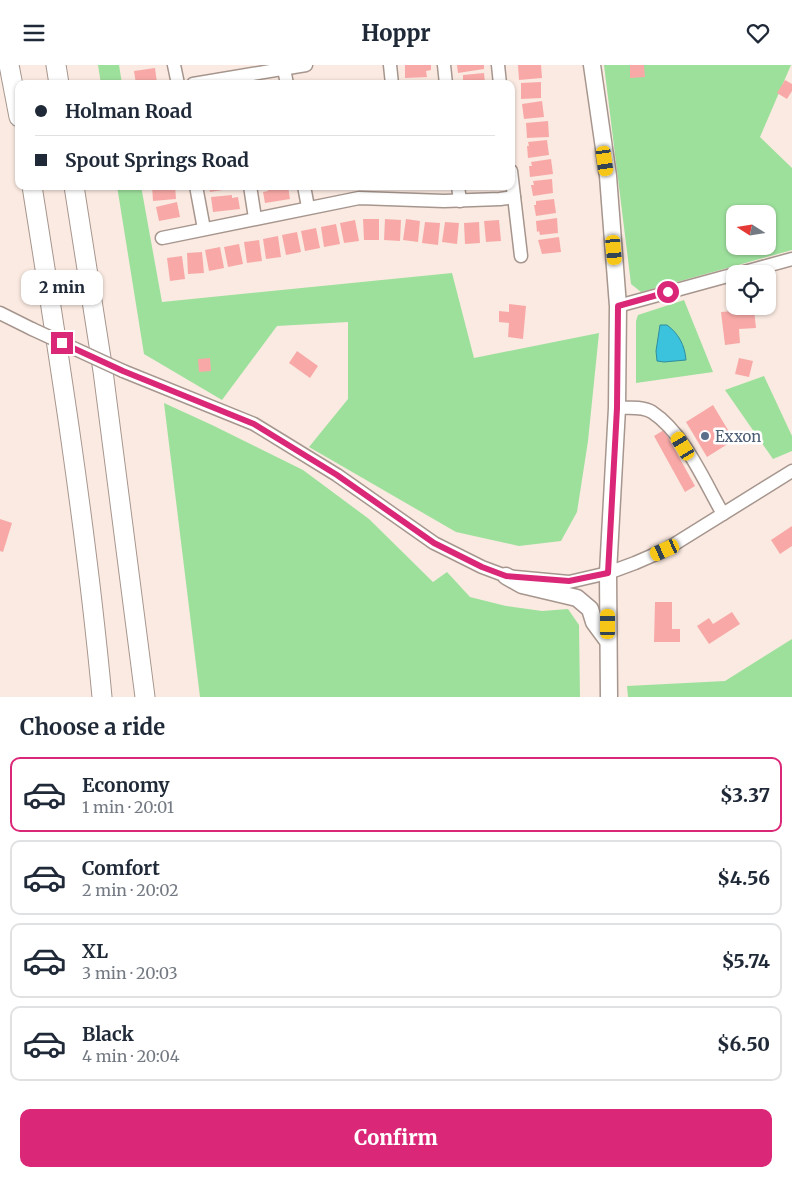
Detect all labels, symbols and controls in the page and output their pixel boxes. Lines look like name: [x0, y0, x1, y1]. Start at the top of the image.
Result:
icon: menu: [20, 19, 48, 47]
text: Hoppr: [361, 19, 431, 47]
icon: heart: [744, 19, 772, 47]
text: Holman Road: [65, 99, 192, 123]
car: [595, 145, 614, 177]
text: Spout Springs Road: [65, 148, 249, 172]
north arrow: [726, 205, 776, 255]
map controls: [726, 205, 776, 315]
car: [605, 234, 622, 266]
button: locate: [726, 265, 776, 315]
callout: 2 min: [21, 271, 103, 305]
text: 2 min: [39, 277, 85, 297]
route start: [657, 281, 679, 303]
route end: [51, 332, 73, 354]
place label: Exxon: [715, 427, 761, 446]
car: [668, 429, 697, 463]
marker: Exxon: [699, 430, 711, 442]
car: [648, 537, 681, 563]
car: [600, 609, 615, 639]
text: Choose a ride: [20, 713, 165, 741]
icon: car: [22, 772, 67, 817]
text: Economy: [82, 773, 170, 797]
text: $3.37: [720, 783, 770, 807]
text: 1 min · 20:01: [82, 797, 174, 817]
icon: car: [22, 855, 67, 900]
text: Comfort: [82, 856, 160, 880]
text: $4.56: [717, 866, 770, 890]
text: 2 min · 20:02: [82, 880, 179, 900]
icon: car: [22, 938, 67, 983]
text: XL: [82, 939, 108, 963]
text: $5.74: [722, 949, 770, 973]
text: 3 min · 20:03: [82, 963, 178, 983]
icon: car: [22, 1021, 67, 1066]
text: Black: [82, 1022, 134, 1046]
text: $6.50: [717, 1032, 770, 1056]
text: 4 min · 20:04: [82, 1046, 180, 1066]
button: Confirm: [20, 1109, 772, 1167]

